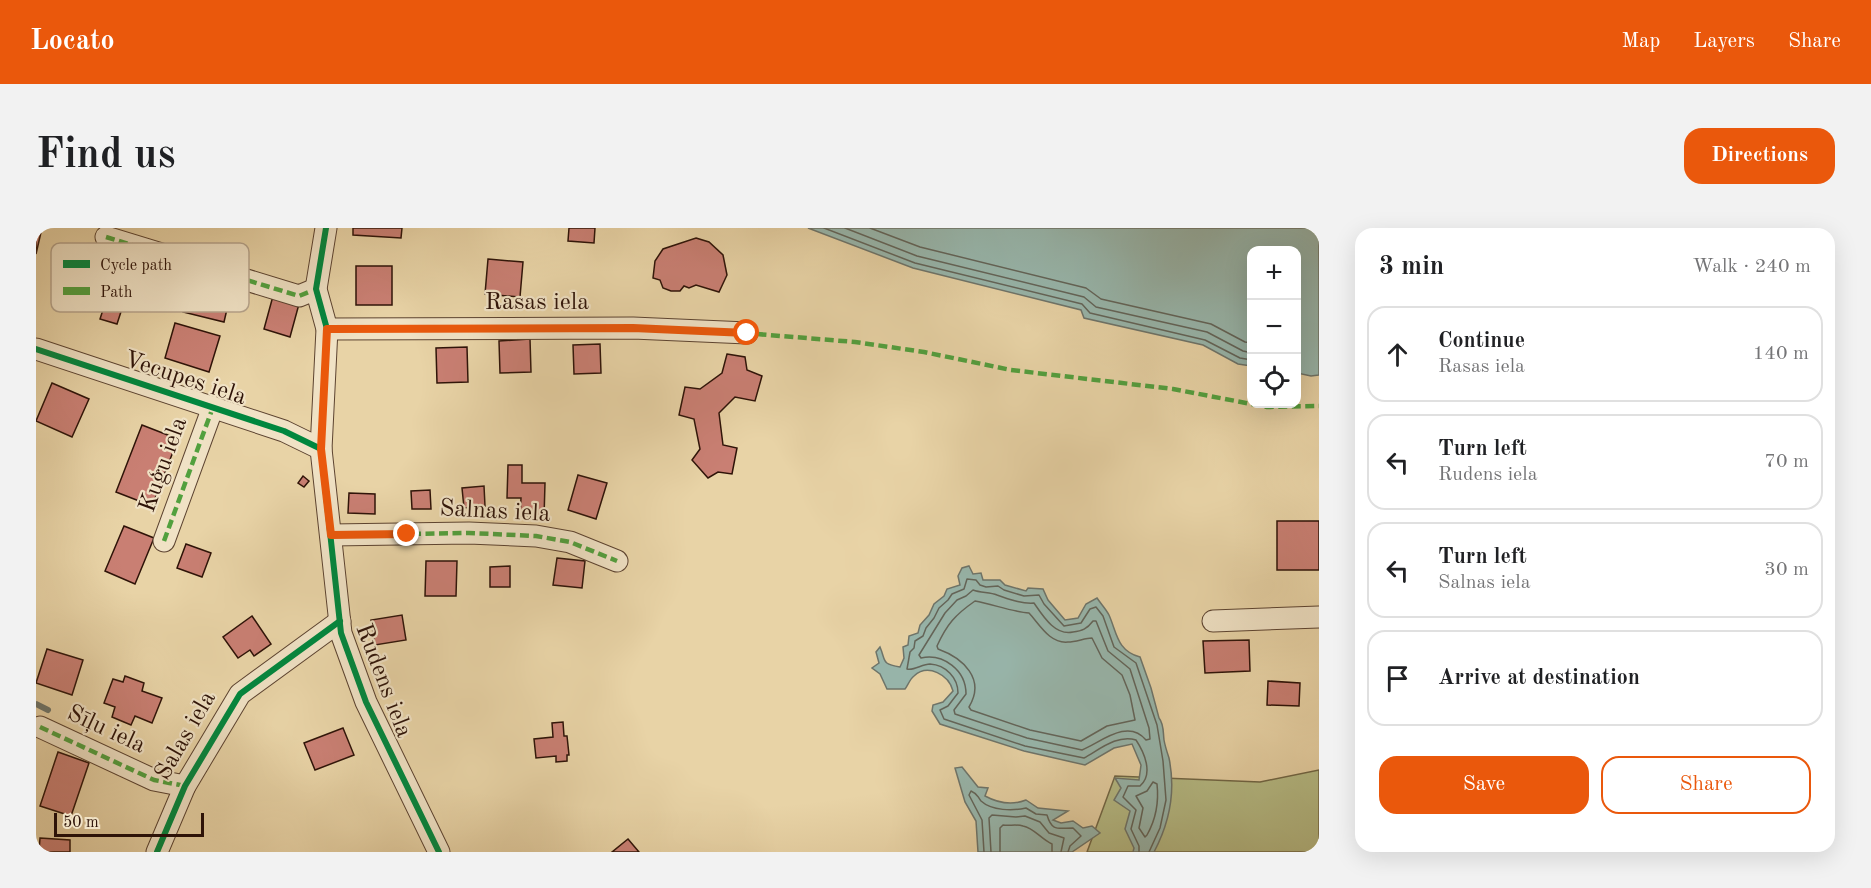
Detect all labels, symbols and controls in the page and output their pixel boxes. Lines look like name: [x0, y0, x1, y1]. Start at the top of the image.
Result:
text: Locato: [30, 28, 115, 56]
text: Map: [1621, 31, 1660, 52]
text: Layers: [1693, 31, 1755, 52]
text: Share: [1788, 31, 1841, 52]
button: Directions: [1684, 128, 1835, 184]
text: Find us: [36, 135, 175, 177]
legend: [51, 243, 249, 312]
map controls: [1247, 246, 1301, 408]
button: +: [1247, 246, 1301, 300]
text: 3 min: [1379, 254, 1444, 280]
text: Walk · 240 m: [1692, 257, 1811, 277]
text: Cycle path: [100, 258, 172, 274]
text: Path: [100, 285, 133, 301]
street label: Rasas iela: [485, 291, 589, 315]
button: −: [1247, 300, 1301, 354]
route start: [733, 319, 759, 345]
text: Continue: [1438, 330, 1525, 352]
icon: ahead: [1381, 338, 1414, 371]
text: 140 m: [1753, 344, 1809, 364]
street label: Vecupes iela: [121, 348, 249, 410]
button: locate: [1247, 354, 1301, 408]
text: Rasas iela: [1438, 357, 1525, 377]
street label: Kuģu iela: [136, 414, 192, 516]
text: Turn left: [1438, 438, 1527, 460]
icon: left: [1381, 446, 1414, 479]
text: 70 m: [1764, 452, 1809, 472]
text: Rudens iela: [1438, 465, 1538, 485]
street label: Salnas iela: [439, 497, 551, 527]
route end: [393, 520, 419, 546]
text: Turn left: [1438, 546, 1527, 568]
icon: left: [1381, 554, 1414, 587]
text: 30 m: [1764, 560, 1809, 580]
text: Salnas iela: [1438, 573, 1531, 593]
street label: Rudens iela: [350, 621, 416, 741]
icon: arrive: [1381, 662, 1414, 695]
text: Arrive at destination: [1438, 667, 1640, 689]
street label: Salas iela: [151, 687, 221, 784]
street label: Sīļu iela: [63, 702, 149, 759]
button: Save: [1379, 756, 1589, 814]
button: Share: [1601, 756, 1811, 814]
scale bar: [54, 810, 204, 838]
text: 50 m: [63, 815, 99, 831]

